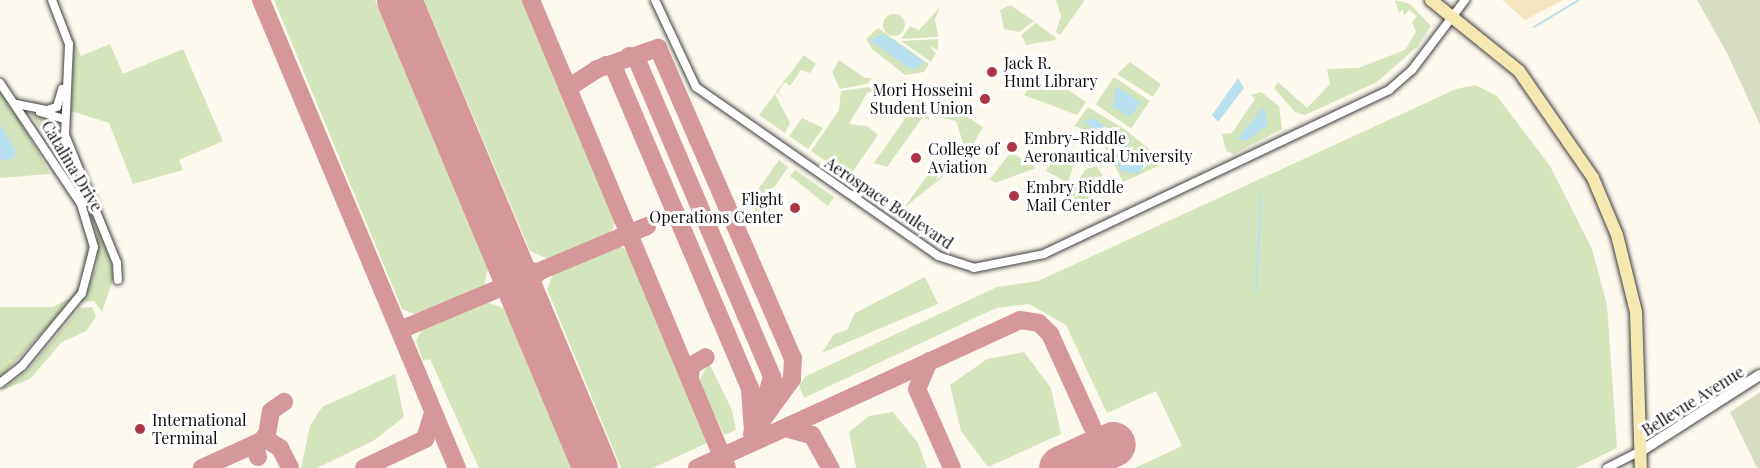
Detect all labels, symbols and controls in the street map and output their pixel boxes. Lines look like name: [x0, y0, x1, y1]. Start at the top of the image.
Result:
place label: Jack R. Hunt Library: [1004, 53, 1098, 91]
marker: Jack R. Hunt Library: [985, 65, 999, 79]
place label: Mori Hosseini Student Union: [870, 80, 973, 118]
marker: Mori Hosseini Student Union: [978, 92, 992, 106]
street label: Catalina Drive: [37, 117, 107, 215]
place label: Embry-Riddle Aeronautical University: [1024, 128, 1193, 166]
place label: College of Aviation: [928, 139, 999, 177]
marker: Embry-Riddle Aeronautical University: [1005, 140, 1019, 154]
marker: College of Aviation: [909, 151, 923, 165]
street label: Aerospace Boulevard: [821, 153, 957, 253]
place label: Embry Riddle Mail Center: [1026, 177, 1124, 215]
place label: Flight Operations Center: [649, 189, 783, 227]
marker: Embry Riddle Mail Center: [1007, 189, 1021, 203]
marker: Flight Operations Center: [788, 201, 802, 215]
street label: Bellevue Avenue: [1638, 362, 1748, 440]
place label: International Terminal: [152, 410, 247, 448]
marker: International Terminal: [133, 422, 147, 436]

